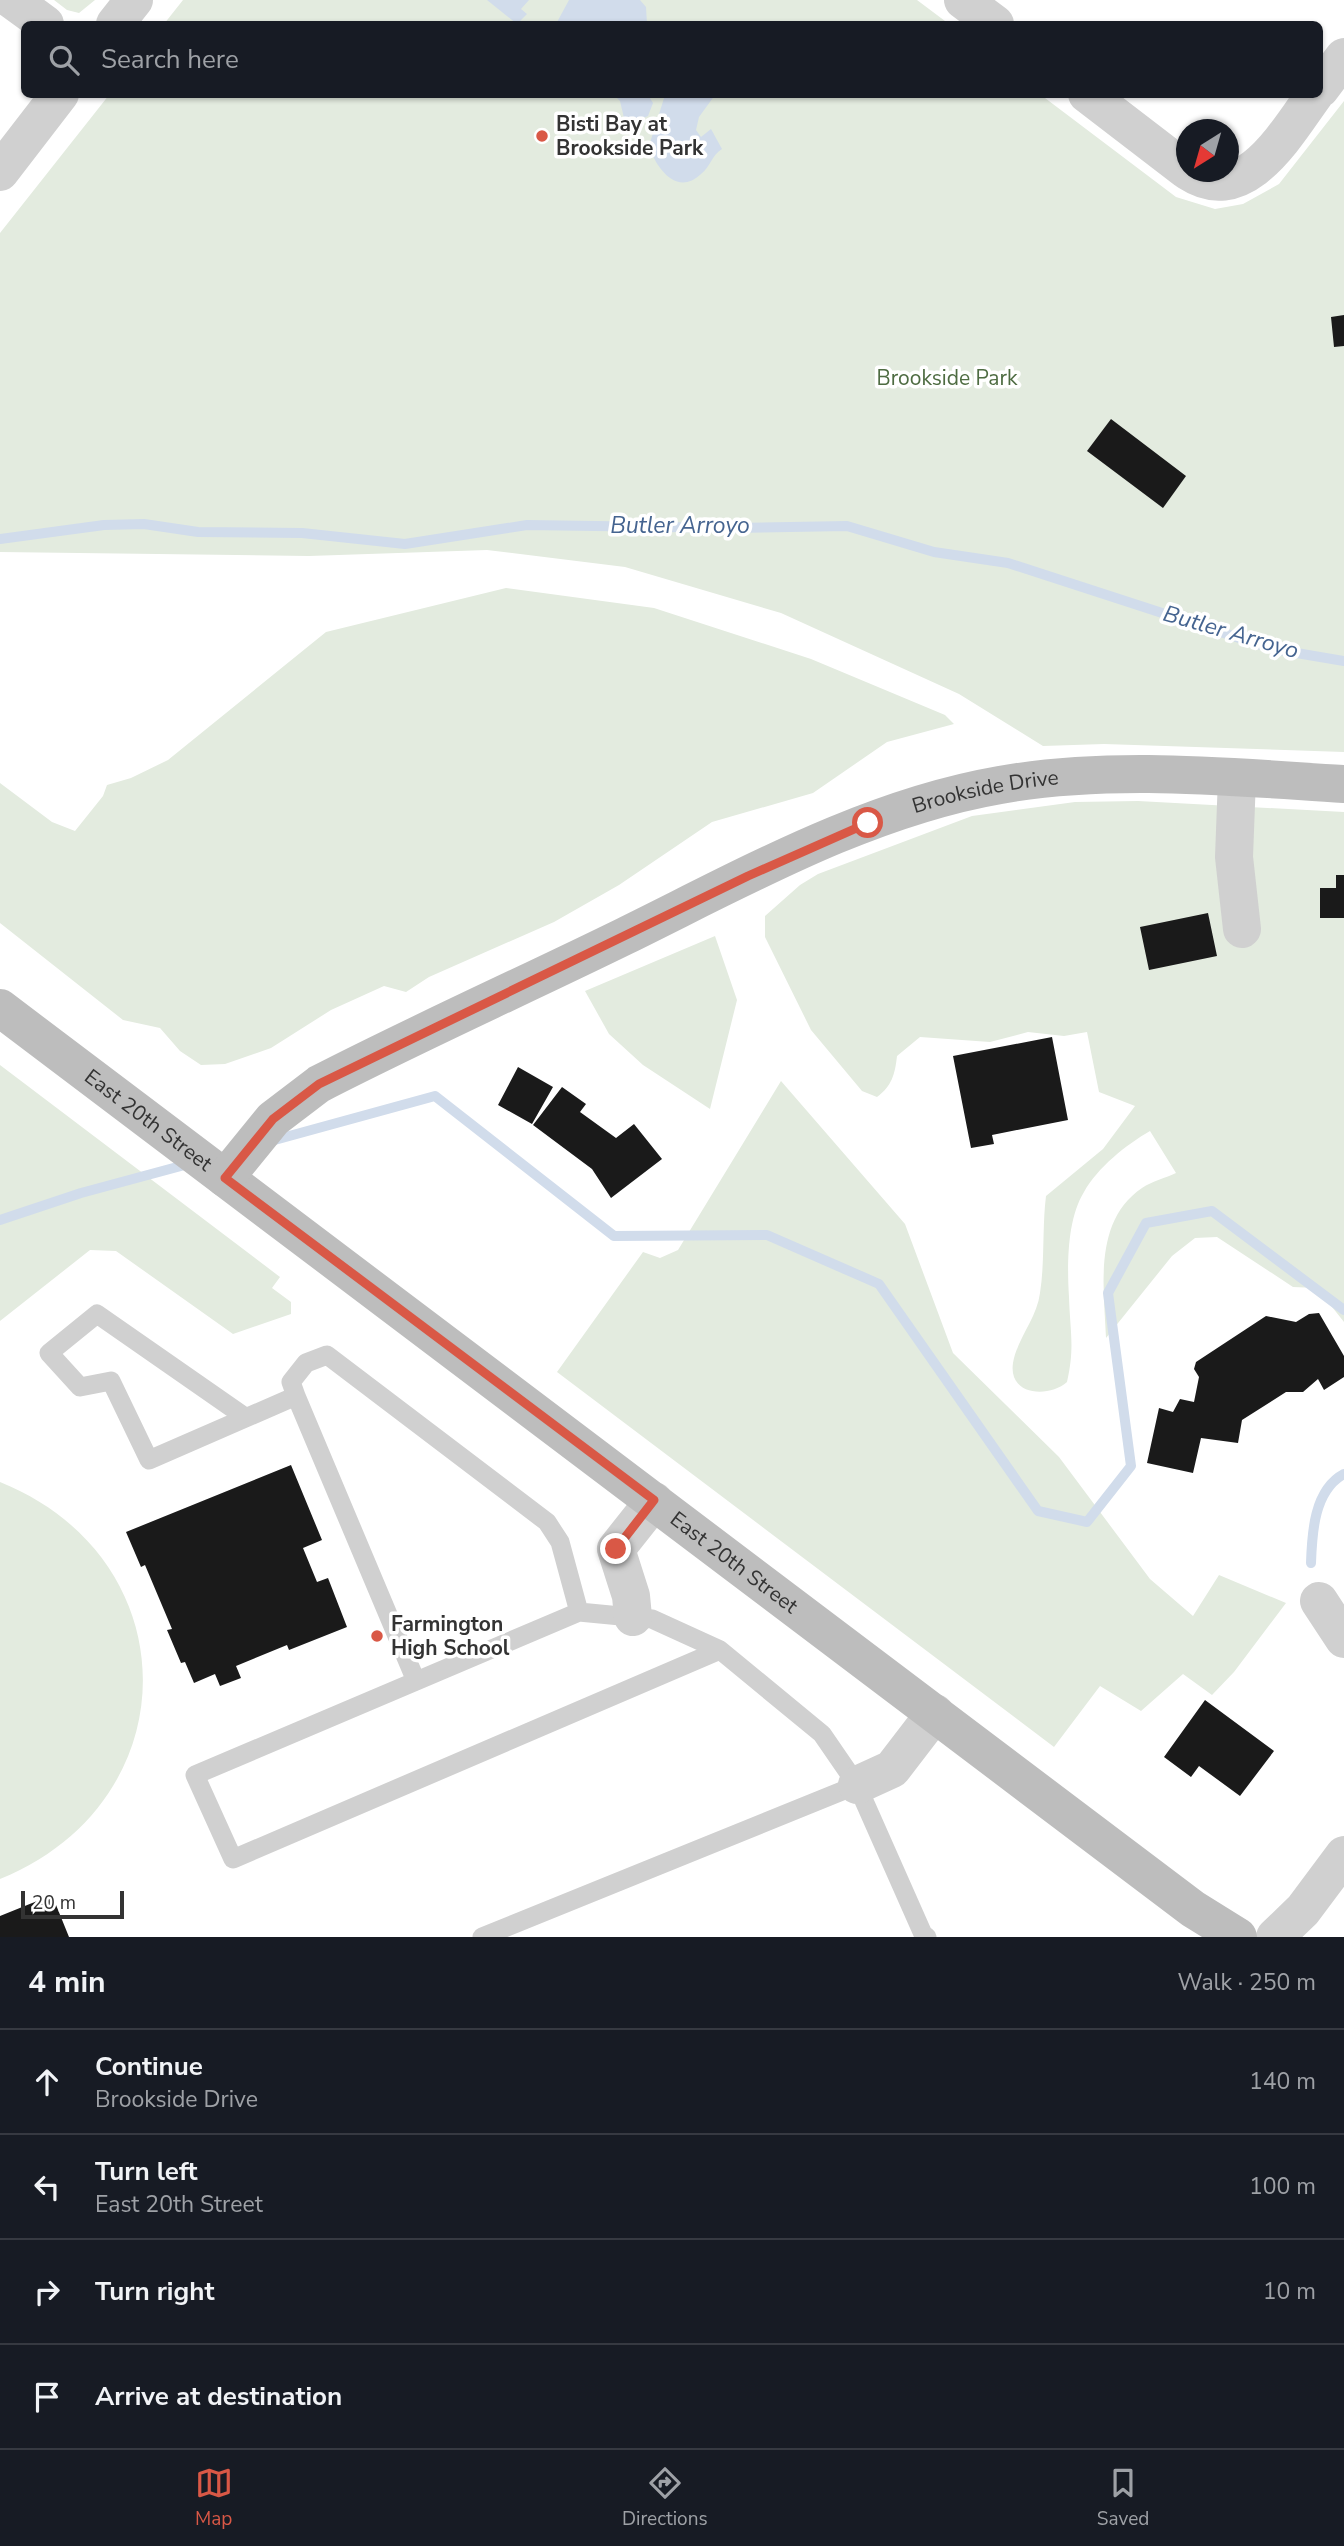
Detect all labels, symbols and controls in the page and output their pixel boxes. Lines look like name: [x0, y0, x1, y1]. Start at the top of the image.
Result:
search box: [21, 21, 1323, 98]
icon: search: [45, 41, 83, 79]
text: Search here: [101, 42, 239, 77]
place label: Bisti Bay at Brookside Park: [556, 110, 704, 162]
north arrow: [1176, 119, 1239, 182]
marker: Bisti Bay at Brookside Park: [534, 128, 550, 144]
park label: Brookside Park: [877, 364, 1018, 392]
water label: Butler Arroyo: [610, 510, 750, 541]
water label: Butler Arroyo: [1160, 598, 1302, 666]
street label: Brookside Drive: [909, 763, 1060, 820]
route start: [852, 807, 883, 838]
street label: East 20th Street: [79, 1063, 219, 1178]
street label: East 20th Street: [665, 1505, 804, 1620]
route end: [600, 1533, 631, 1564]
place label: Farmington High School: [391, 1610, 510, 1662]
marker: Farmington High School: [369, 1628, 385, 1644]
scale bar: [21, 1888, 124, 1920]
text: 20 m: [32, 1890, 76, 1916]
text: 4 min: [28, 1962, 106, 2003]
text: Walk · 250 m: [1177, 1967, 1316, 1998]
text: Continue: [95, 2049, 203, 2084]
icon: ahead: [28, 2063, 66, 2101]
text: 140 m: [1249, 2066, 1316, 2097]
text: Brookside Drive: [95, 2084, 258, 2115]
text: Turn left: [95, 2154, 198, 2189]
icon: left: [28, 2168, 66, 2206]
text: 100 m: [1249, 2171, 1316, 2202]
text: East 20th Street: [95, 2189, 263, 2220]
icon: right: [28, 2273, 66, 2311]
text: Turn right: [95, 2274, 214, 2309]
text: 10 m: [1263, 2276, 1316, 2307]
icon: arrive: [28, 2378, 66, 2416]
text: Arrive at destination: [95, 2379, 342, 2414]
tab: Map: [195, 2464, 233, 2532]
tab: Directions: [622, 2464, 708, 2532]
tab: Saved: [1097, 2464, 1149, 2532]

